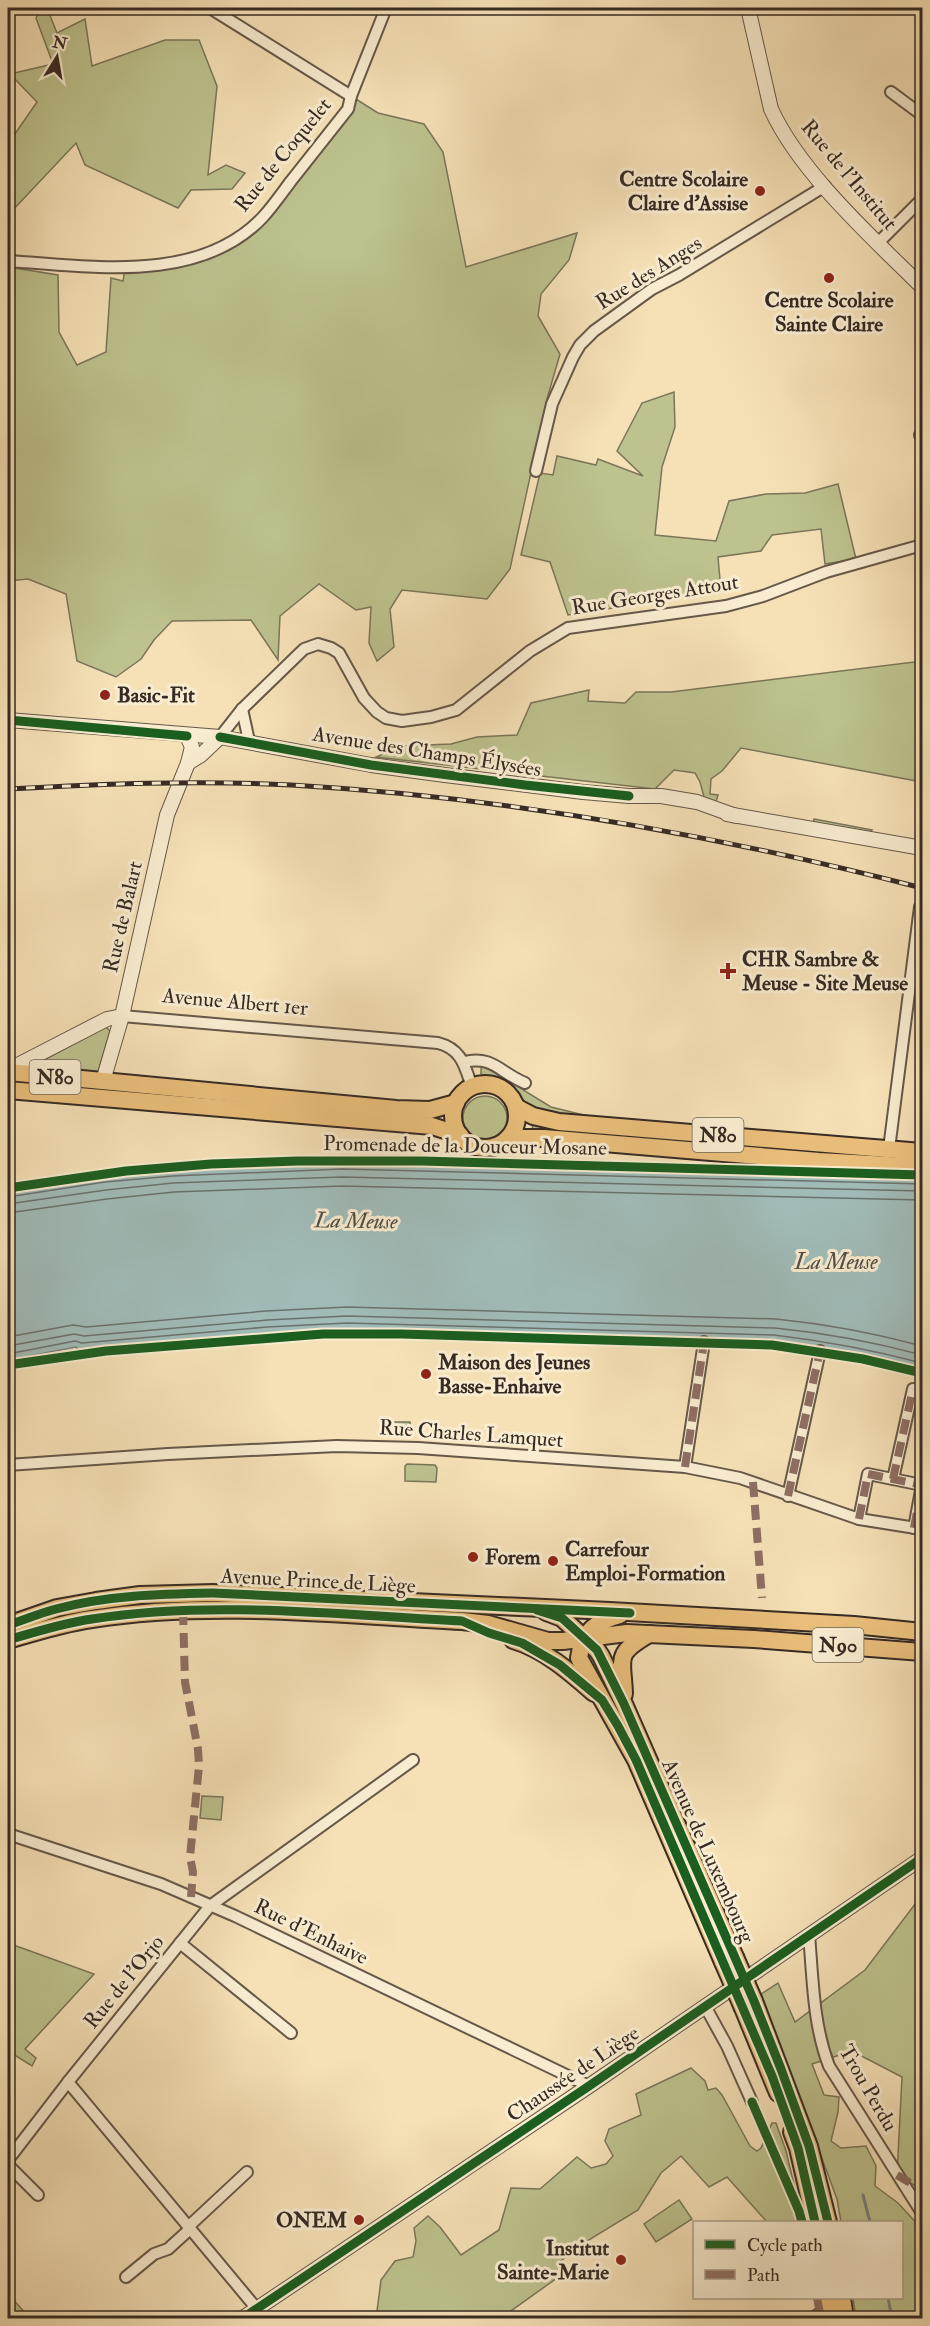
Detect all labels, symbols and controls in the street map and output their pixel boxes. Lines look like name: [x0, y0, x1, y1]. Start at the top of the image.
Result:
north arrow: [27, 27, 87, 87]
text: N: [50, 32, 69, 55]
street label: Rue de Coquelet: [229, 92, 337, 218]
street label: Rue de l'Institut: [795, 114, 903, 236]
place label: Centre Scolaire Claire d'Assise: [619, 166, 748, 217]
marker: Centre Scolaire Claire d'Assise: [753, 184, 767, 198]
street label: Rue des Anges: [591, 230, 707, 316]
marker: Centre Scolaire Sainte Claire: [822, 271, 836, 285]
place label: Centre Scolaire Sainte Claire: [765, 287, 894, 338]
street label: Rue Georges Attout: [570, 568, 741, 622]
place label: Basic-Fit: [117, 682, 195, 709]
marker: Basic-Fit: [98, 688, 112, 702]
street label: Avenue des Champs Élysées: [310, 720, 543, 783]
street label: Rue de Balart: [97, 859, 149, 975]
place label: CHR Sambre & Meuse - Site Meuse: [741, 946, 908, 997]
marker: CHR Sambre & Meuse - Site Meuse: [719, 962, 737, 980]
street label: Avenue Albert 1er: [160, 982, 309, 1022]
road number: N80: [29, 1060, 80, 1094]
road number: N80: [692, 1118, 744, 1152]
street label: Promenade de la Douceur Mosane: [323, 1130, 607, 1162]
water label: La Meuse: [313, 1206, 398, 1236]
water label: La Meuse: [793, 1248, 878, 1276]
place label: Maison des Jeunes Basse-Enhaive: [437, 1349, 590, 1400]
marker: Maison des Jeunes Basse-Enhaive: [419, 1367, 433, 1381]
street label: Rue Charles Lamquet: [378, 1414, 564, 1454]
place label: Carrefour Emploi-Formation: [565, 1536, 726, 1587]
place label: Forem: [485, 1544, 541, 1571]
marker: Forem: [466, 1550, 480, 1564]
marker: Carrefour Emploi-Formation: [546, 1554, 560, 1568]
street label: Avenue Prince de Liège: [219, 1562, 416, 1600]
road number: N90: [812, 1628, 864, 1662]
street label: Avenue de Luxembourg: [655, 1754, 761, 1948]
street label: Rue d'Enhaive: [250, 1893, 373, 1971]
street label: Rue de l'Orjo: [78, 1930, 170, 2034]
street label: Chaussée de Liège: [501, 2020, 645, 2128]
street label: Trou Perdu: [832, 2040, 904, 2136]
place label: ONEM: [276, 2207, 347, 2234]
marker: ONEM: [352, 2213, 366, 2227]
legend: [693, 2221, 903, 2299]
text: Cycle path: [747, 2234, 823, 2257]
place label: Institut Sainte-Marie: [497, 2235, 609, 2286]
marker: Institut Sainte-Marie: [614, 2253, 628, 2267]
text: Path: [747, 2264, 780, 2287]

